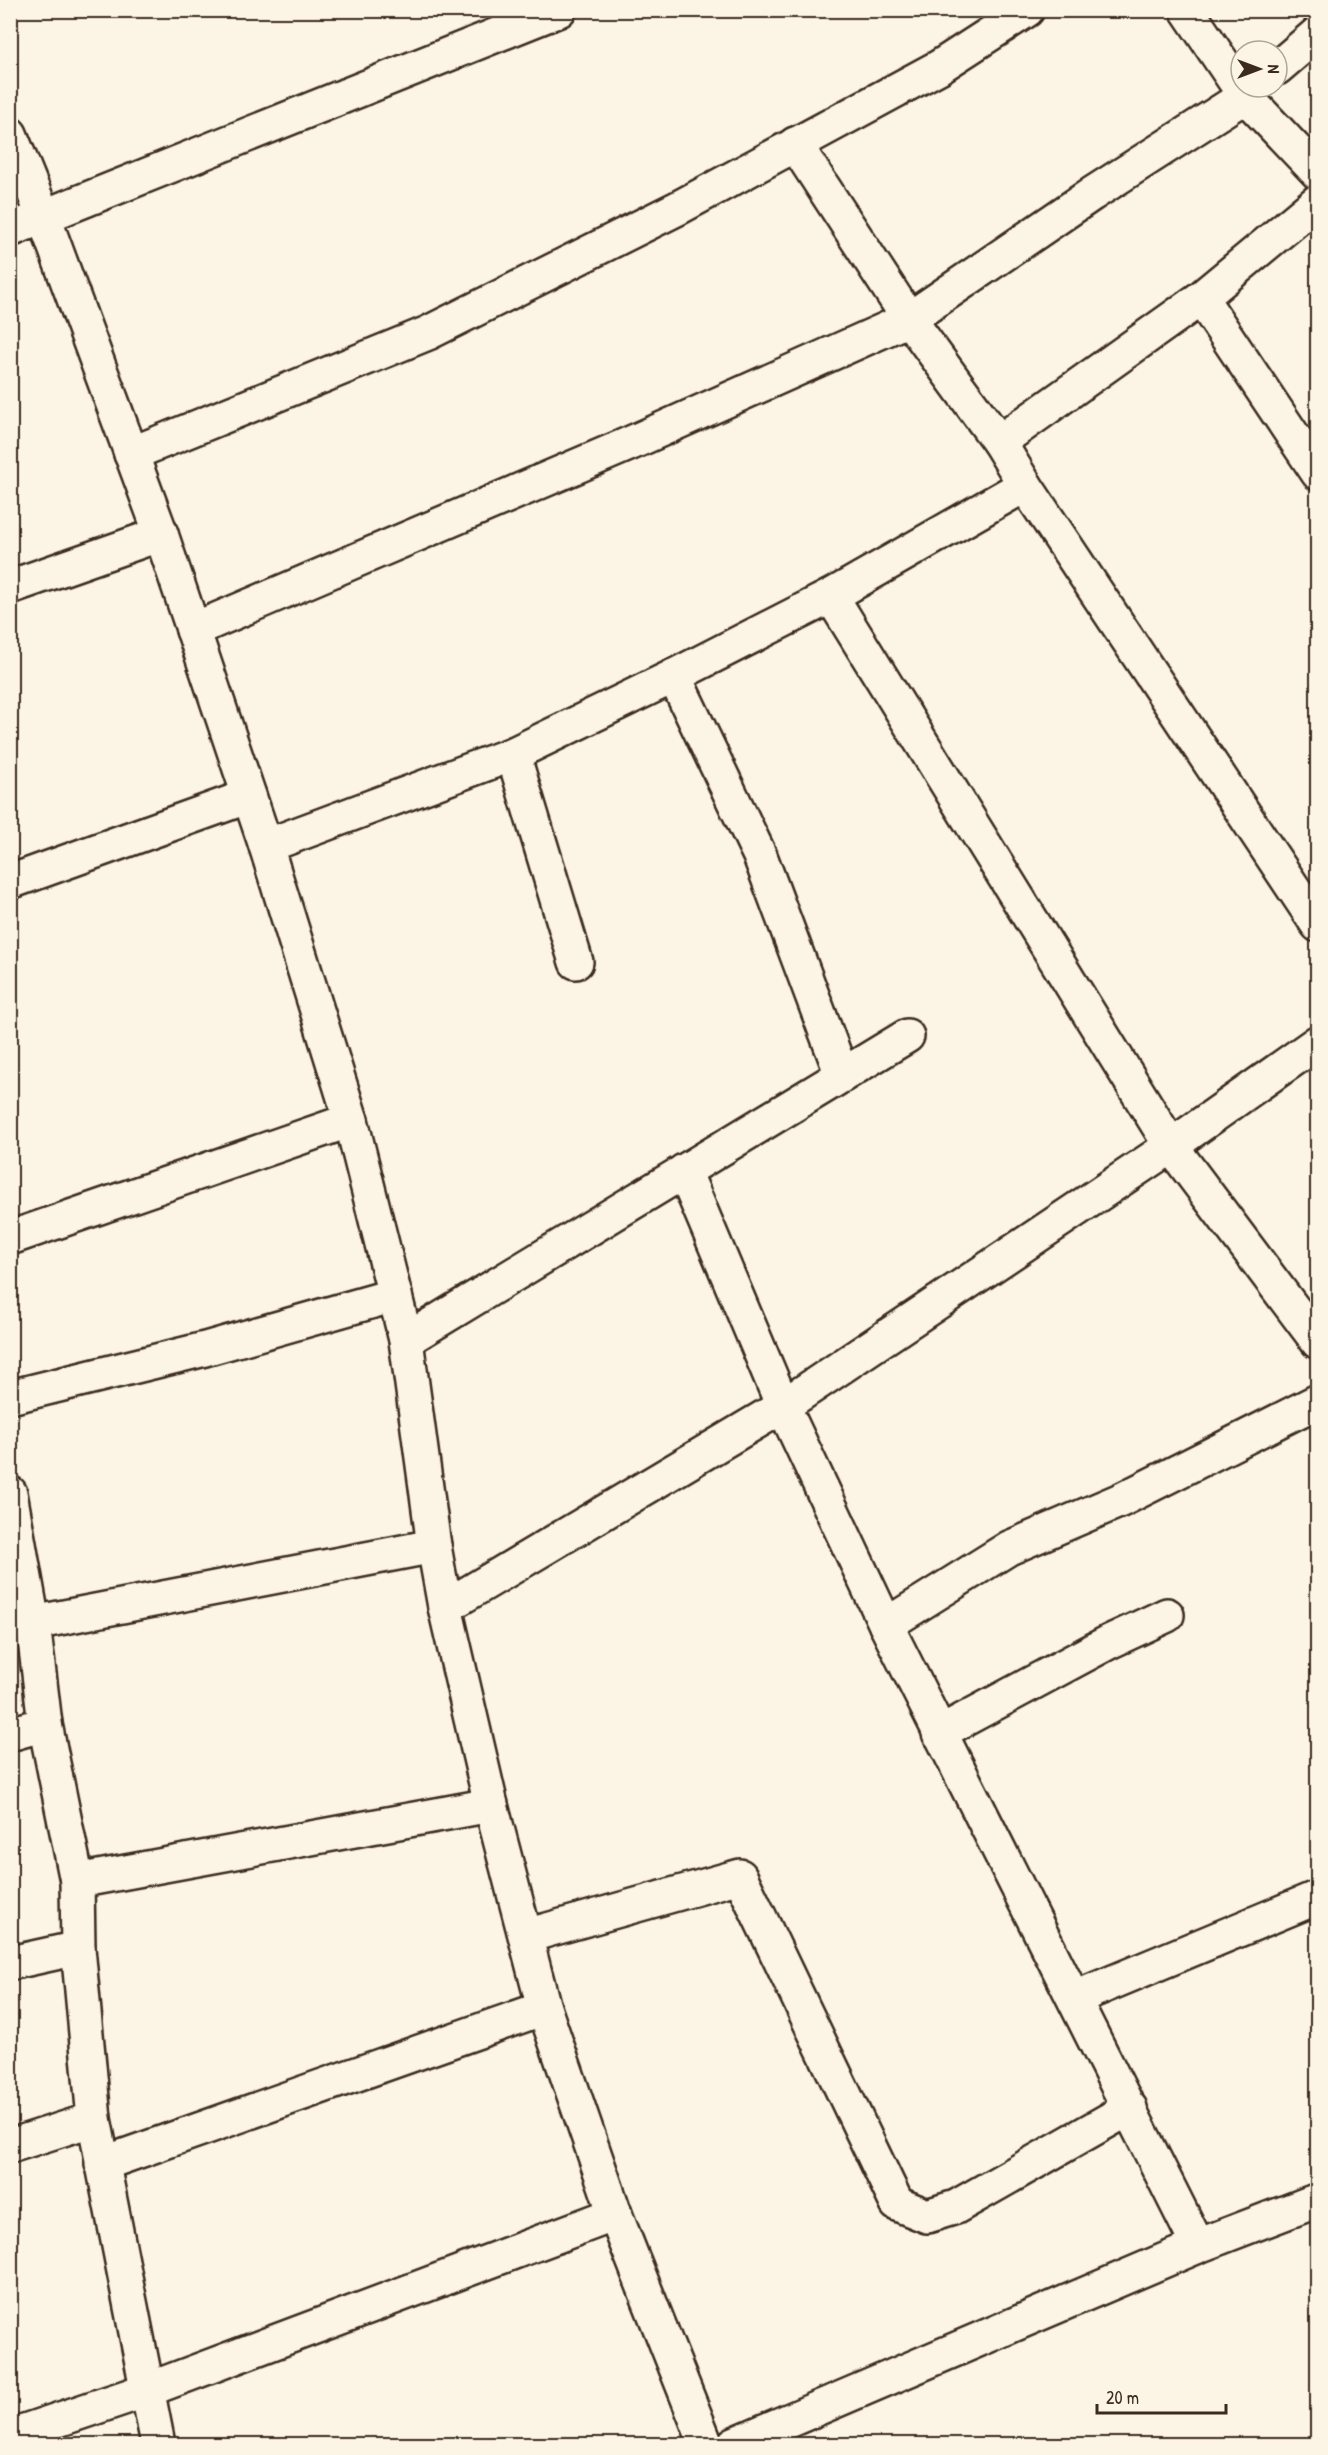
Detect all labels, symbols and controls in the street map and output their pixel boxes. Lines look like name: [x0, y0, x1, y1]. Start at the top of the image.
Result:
north arrow: [1229, 39, 1289, 99]
text: N: [1263, 65, 1285, 74]
scale bar: [1097, 2377, 1226, 2415]
text: 20 m: [1106, 2385, 1139, 2410]

